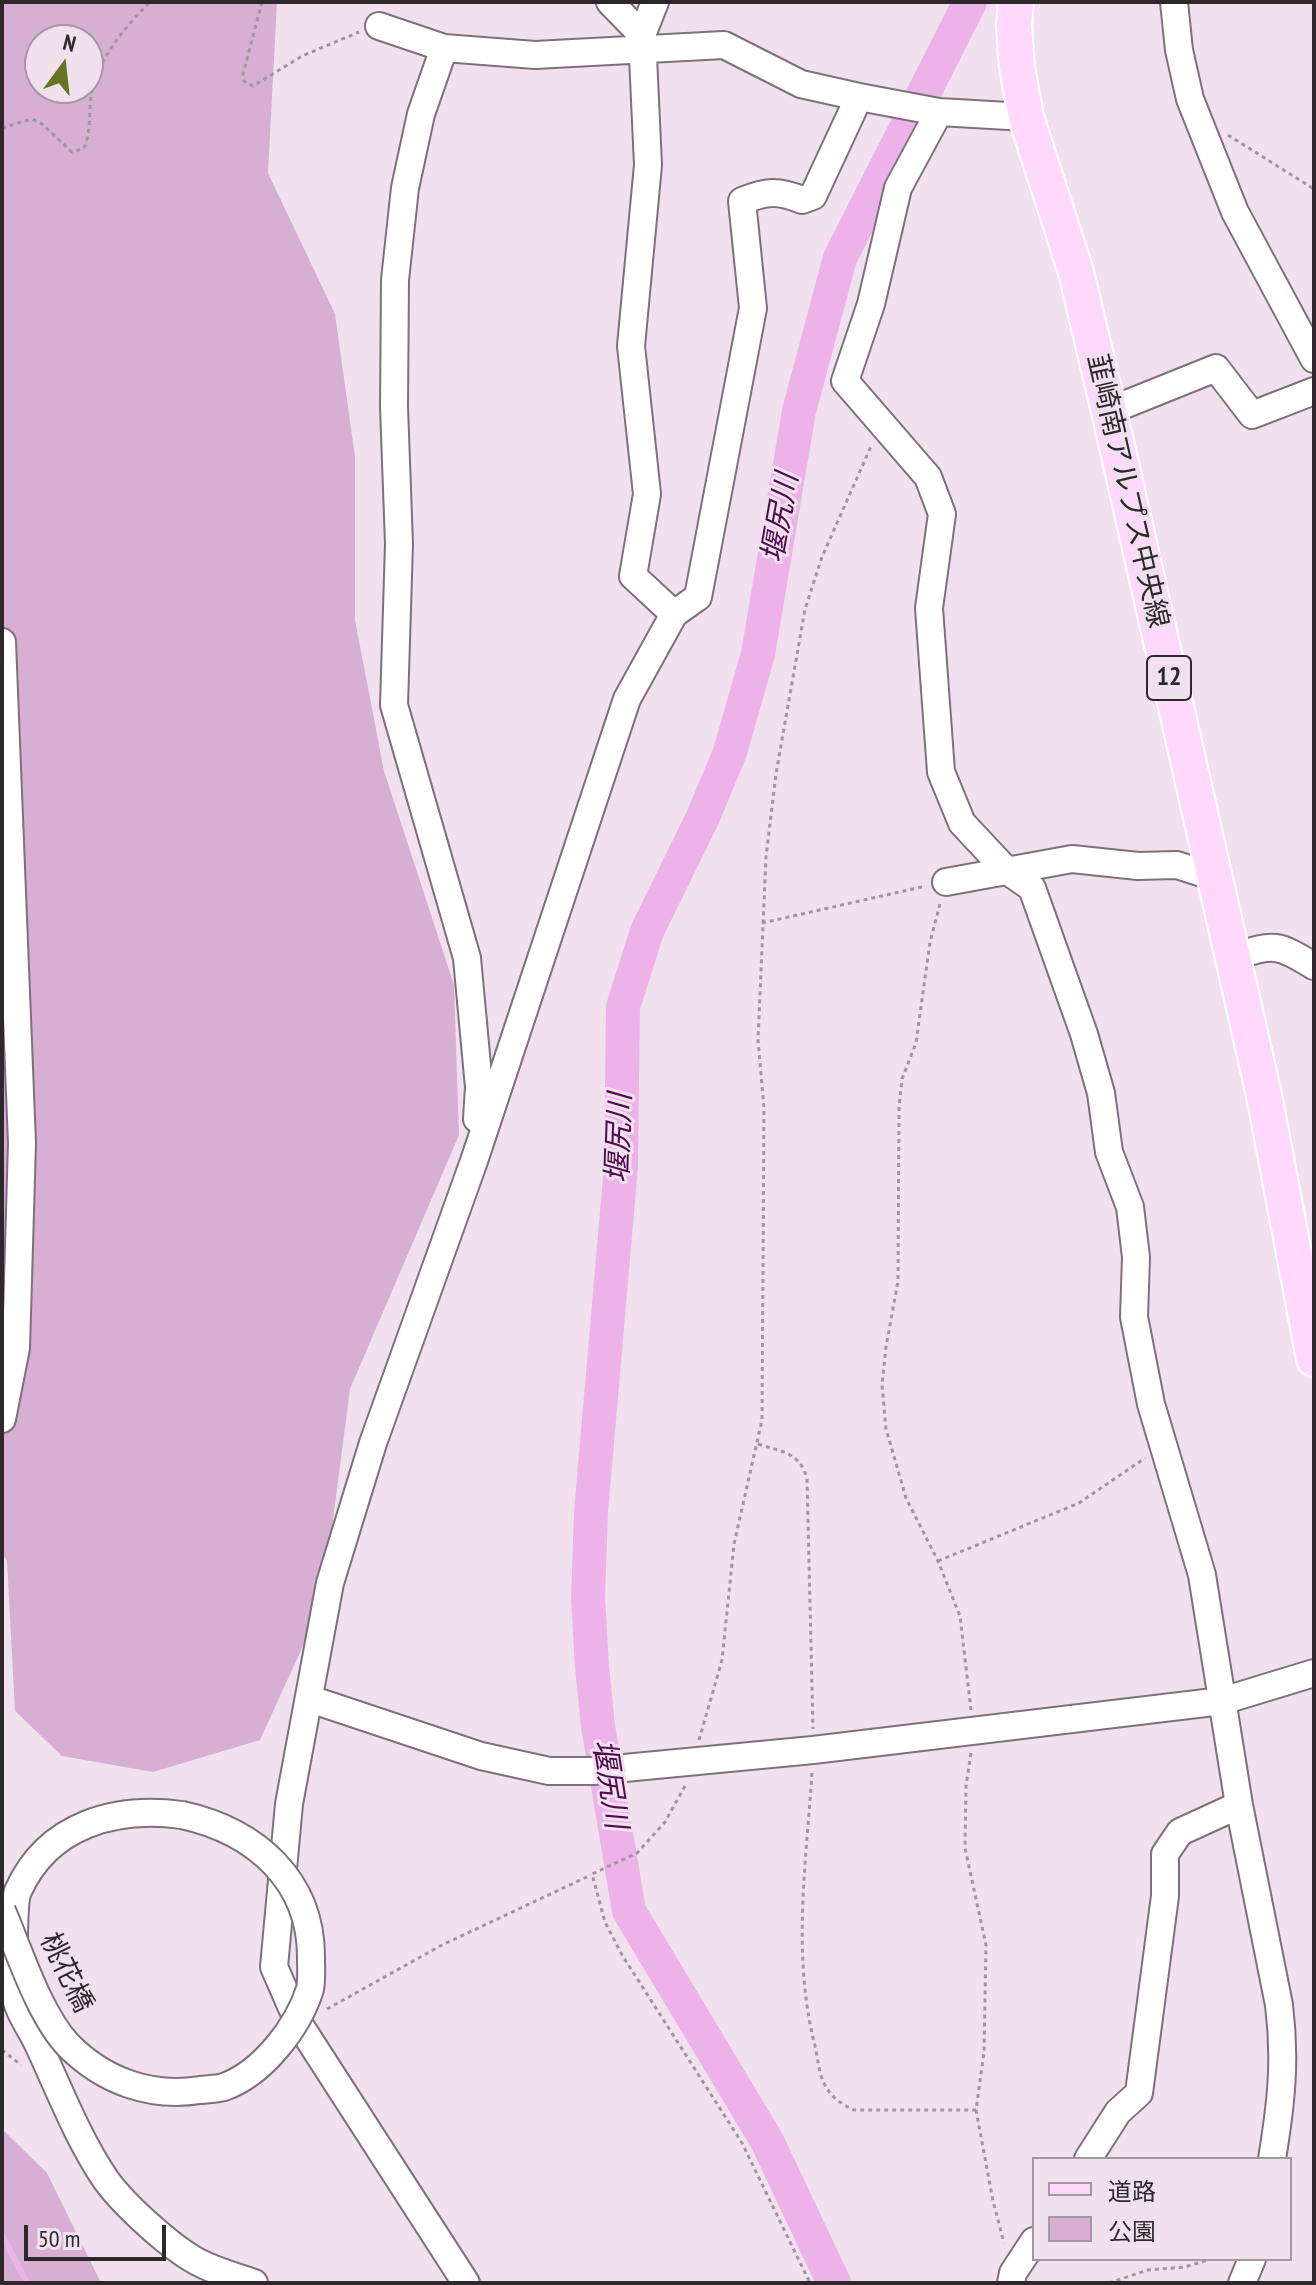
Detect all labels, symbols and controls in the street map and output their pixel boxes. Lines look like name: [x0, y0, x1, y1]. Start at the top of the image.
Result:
north arrow: [24, 24, 104, 104]
text: N: [60, 28, 79, 58]
street label: 韮崎南アルプス中央線: [1079, 351, 1175, 631]
water label: 堰尻川: [755, 471, 807, 565]
road number: 12: [1147, 656, 1191, 700]
water label: 堰尻川: [600, 1092, 640, 1184]
water label: 堰尻川: [584, 1737, 634, 1831]
street label: 桃花橋: [32, 1928, 100, 2018]
legend: [1032, 2157, 1292, 2261]
text: 道路: [1108, 2176, 1156, 2207]
scale bar: [28, 2209, 170, 2259]
text: 公園: [1108, 2216, 1156, 2247]
text: 50 m: [38, 2223, 80, 2254]

